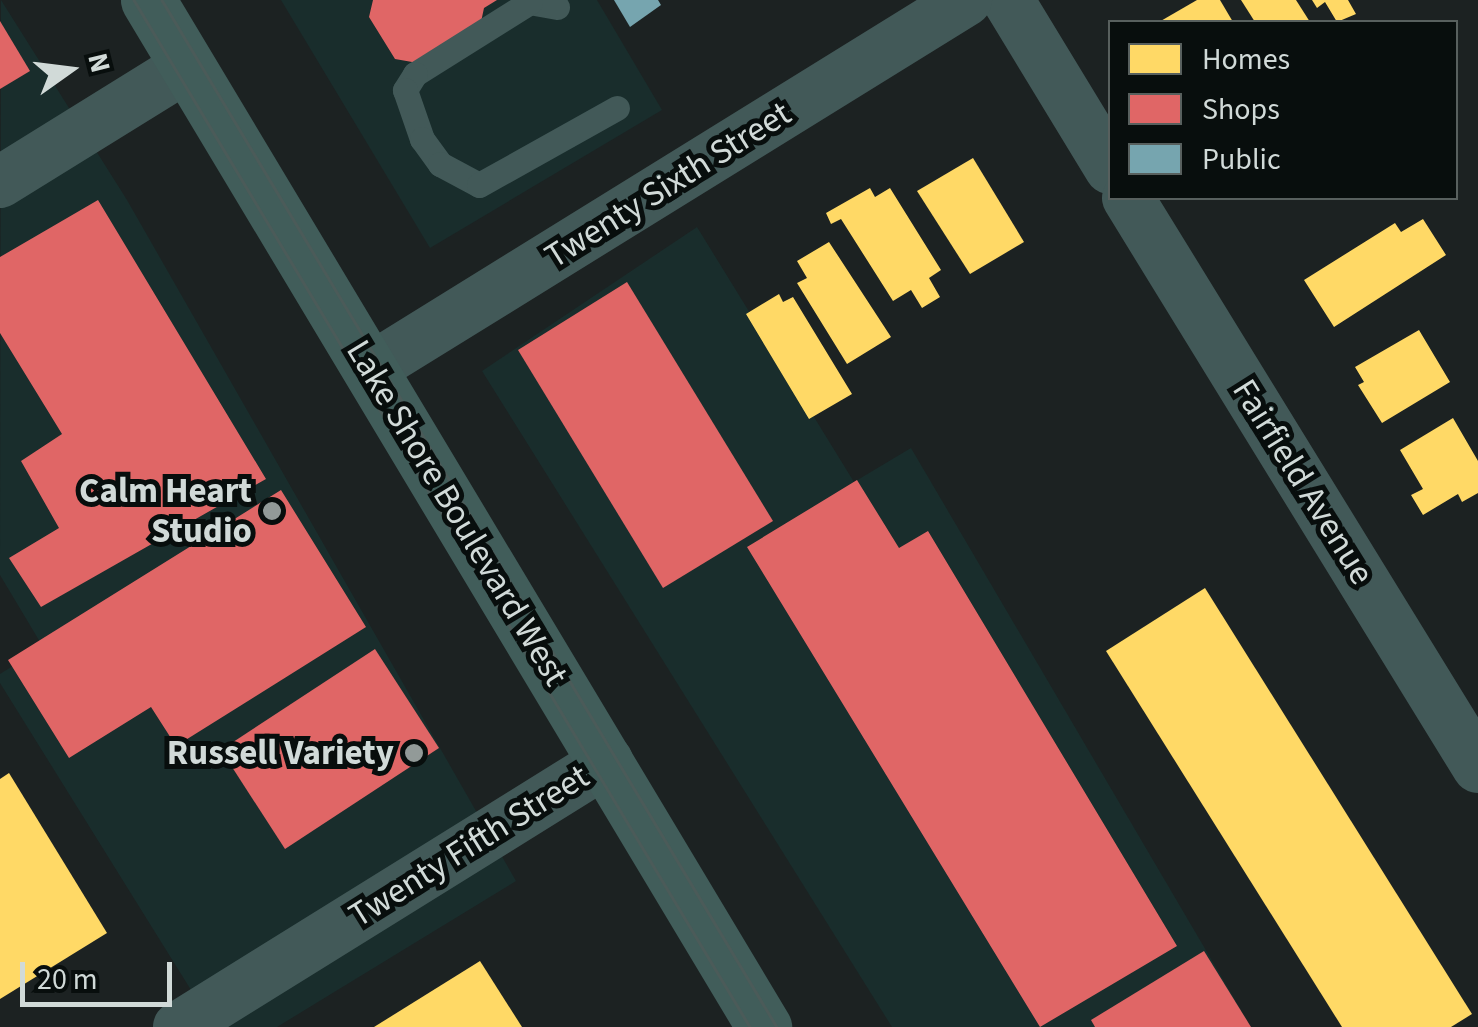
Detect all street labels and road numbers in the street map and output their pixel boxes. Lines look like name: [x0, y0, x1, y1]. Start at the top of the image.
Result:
street label: Twenty Sixth Street: [537, 92, 799, 278]
street label: Lake Shore Boulevard West: [337, 333, 577, 693]
street label: Fairfield Avenue: [1223, 372, 1383, 592]
street label: Twenty Fifth Street: [341, 755, 597, 937]

